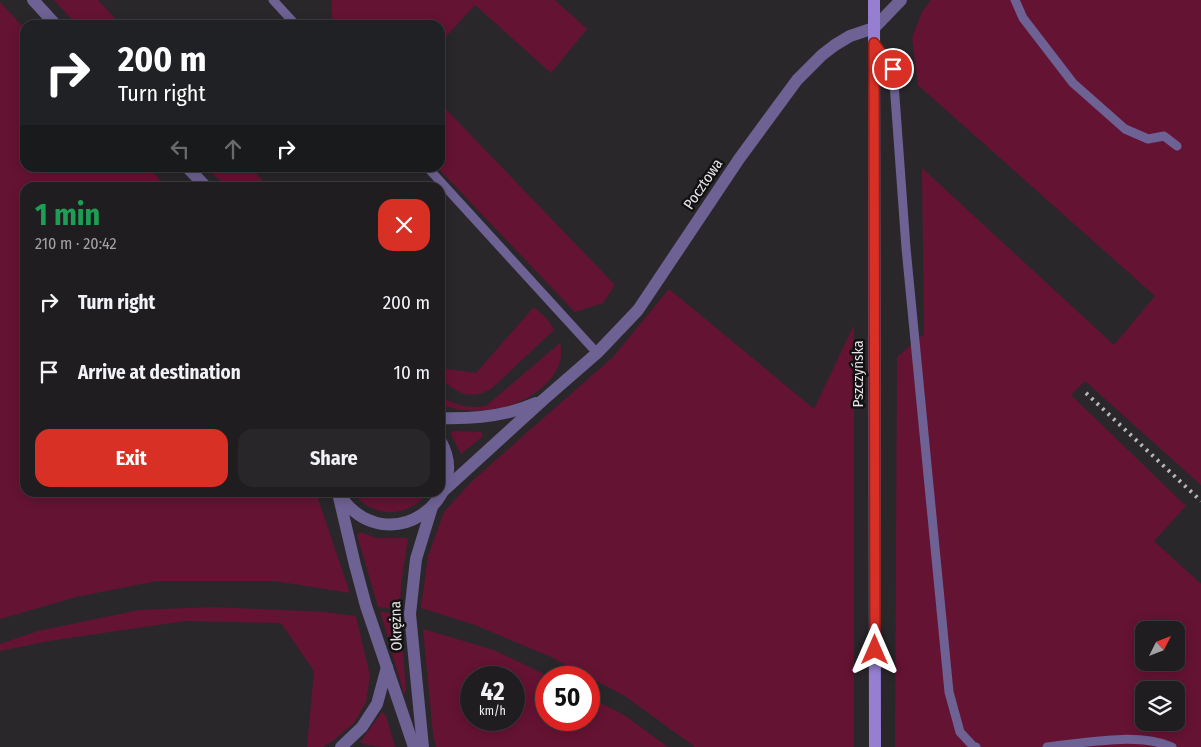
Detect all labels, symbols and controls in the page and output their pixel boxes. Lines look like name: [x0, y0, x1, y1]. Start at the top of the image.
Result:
text: 200 m: [118, 38, 206, 80]
icon: right: [35, 40, 100, 105]
pin: [872, 48, 914, 90]
icon: arrive: [879, 55, 907, 83]
text: Turn right: [118, 80, 206, 107]
icon: left: [166, 135, 194, 163]
icon: ahead: [219, 135, 247, 163]
icon: right: [272, 135, 300, 163]
street label: Pocztowa: [680, 155, 726, 213]
text: 1 min: [35, 197, 100, 233]
button: close: [378, 199, 430, 251]
text: 210 m · 20:42: [35, 234, 117, 253]
icon: right: [35, 288, 63, 316]
text: Turn right: [78, 291, 155, 314]
text: 200 m: [383, 291, 430, 314]
street label: Pszczyńska: [849, 340, 867, 408]
icon: arrive: [35, 358, 63, 386]
text: Arrive at destination: [78, 361, 241, 384]
text: 10 m: [394, 361, 430, 384]
button: Exit: [35, 429, 228, 487]
button: Share: [238, 429, 430, 487]
street label: Okrężna: [386, 601, 406, 651]
north arrow: [1135, 621, 1185, 671]
map controls: [1135, 621, 1185, 731]
position arrow: [848, 623, 900, 675]
speed limit sign: 50: [535, 666, 600, 731]
text: 42: [480, 677, 505, 707]
button: layers: [1135, 681, 1185, 731]
text: km/h: [479, 704, 506, 718]

